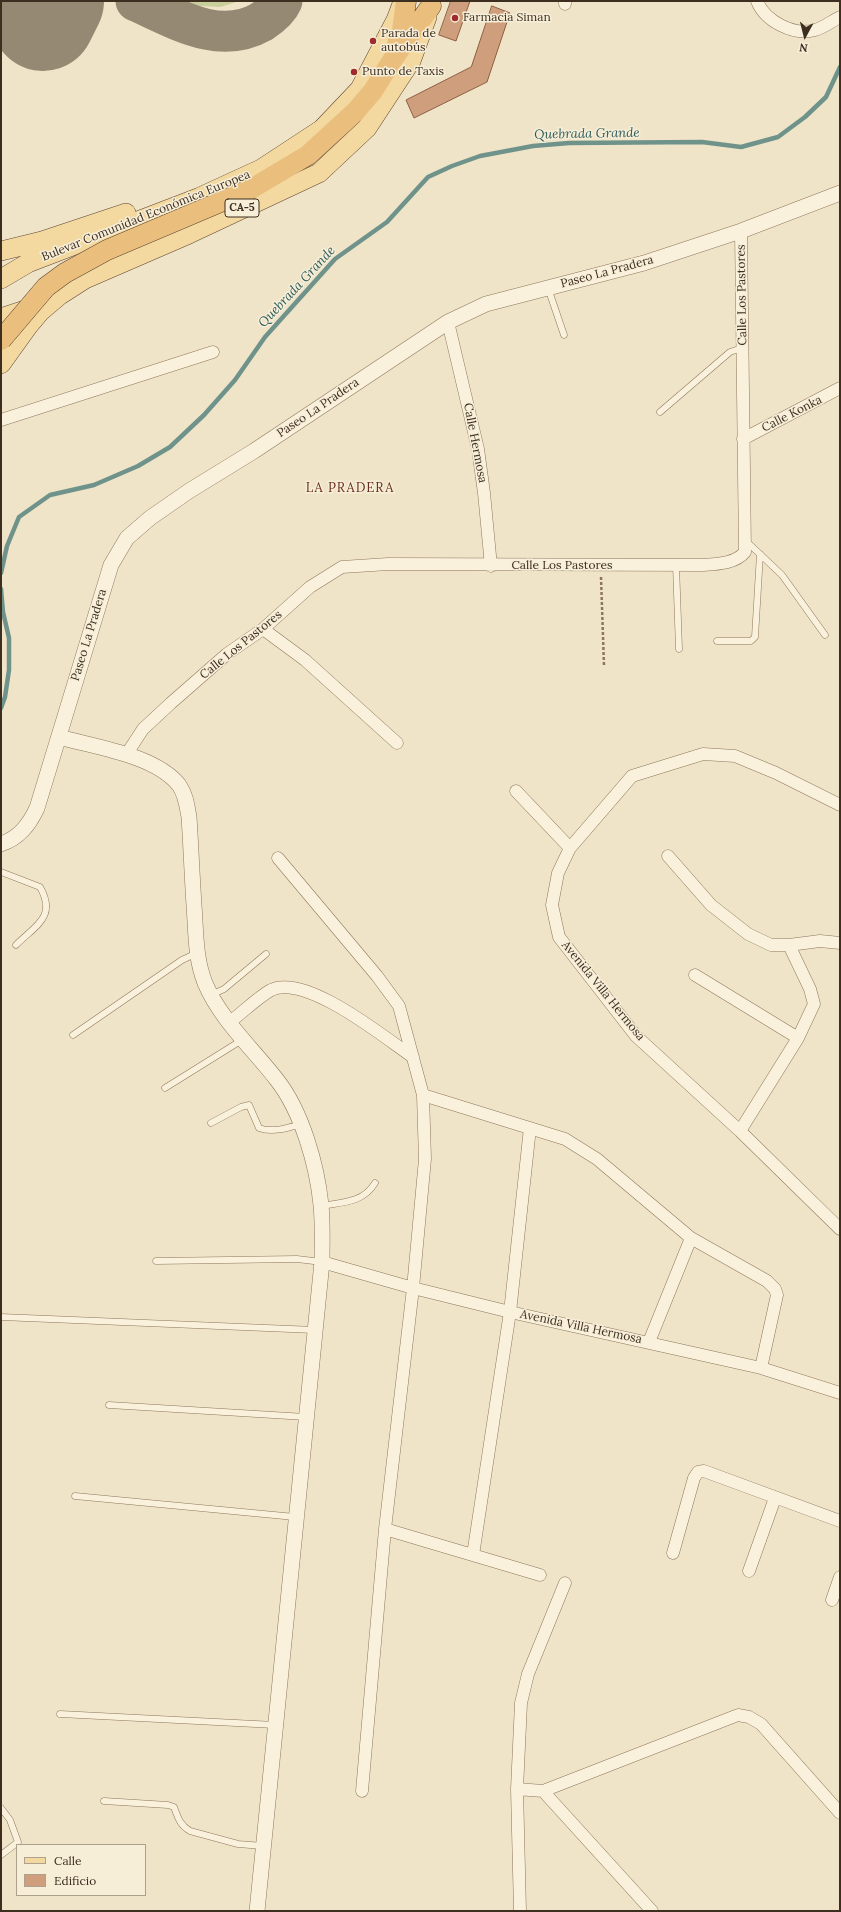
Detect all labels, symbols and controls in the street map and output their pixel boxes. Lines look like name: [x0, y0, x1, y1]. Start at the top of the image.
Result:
place label: Farmacia Siman: [463, 11, 551, 25]
marker: Farmacia Siman: [450, 13, 460, 23]
north arrow: [785, 16, 825, 56]
place label: Parada de autobús: [381, 27, 436, 55]
marker: Parada de autobús: [368, 36, 378, 46]
text: N: [798, 40, 809, 55]
place label: Punto de Taxis: [362, 65, 444, 79]
marker: Punto de Taxis: [349, 67, 359, 77]
water label: Quebrada Grande: [534, 125, 640, 143]
street label: Bulevar Comunidad Económica Europea: [40, 167, 252, 265]
road number: CA-5: [225, 199, 259, 217]
water label: Quebrada Grande: [255, 243, 339, 331]
street label: Calle Los Pastores: [734, 244, 750, 346]
street label: Paseo La Pradera: [559, 253, 655, 291]
street label: Paseo La Pradera: [274, 375, 362, 441]
street label: Calle Konka: [759, 393, 825, 435]
street label: Calle Hermosa: [460, 402, 490, 484]
district label: LA PRADERA: [306, 480, 394, 496]
street label: Calle Los Pastores: [511, 559, 613, 573]
street label: Paseo La Pradera: [68, 587, 110, 683]
street label: Calle Los Pastores: [197, 608, 285, 682]
street label: Avenida Villa Hermosa: [558, 938, 648, 1044]
street label: Avenida Villa Hermosa: [519, 1307, 643, 1347]
legend: [16, 1844, 146, 1896]
text: Calle: [54, 1853, 82, 1868]
text: Edificio: [54, 1873, 96, 1888]

